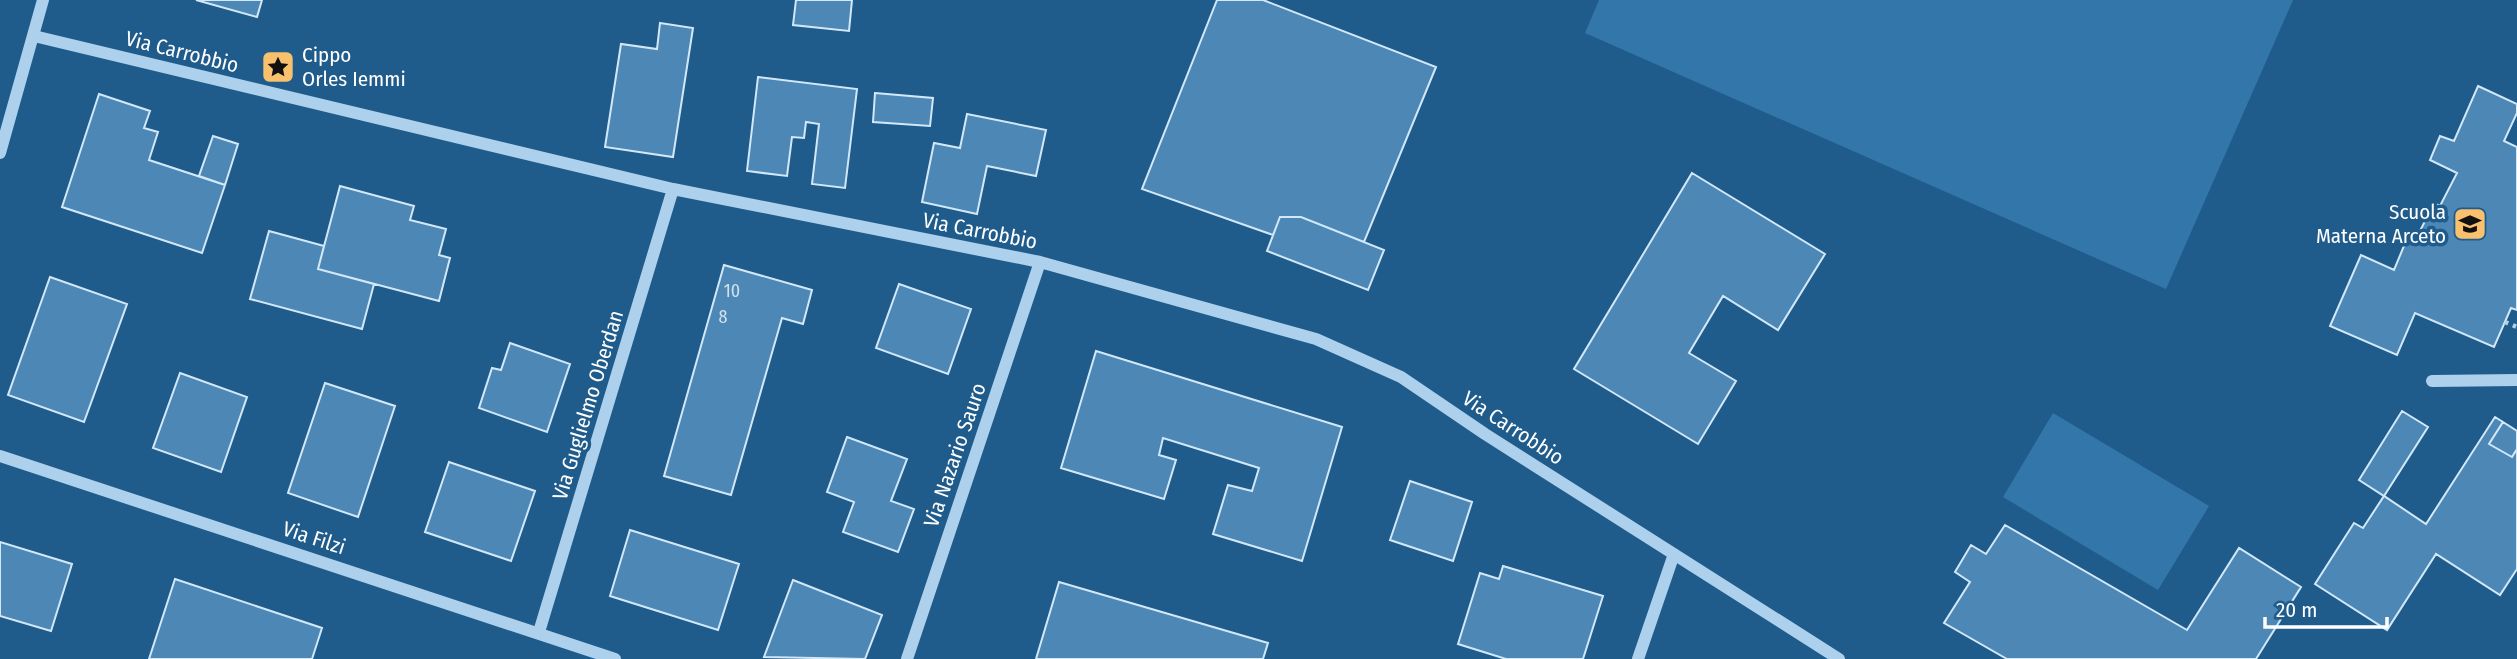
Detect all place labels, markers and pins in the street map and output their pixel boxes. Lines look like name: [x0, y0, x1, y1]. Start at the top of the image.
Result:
place label: Cippo Orles Iemmi: [302, 42, 406, 92]
place icon: Cippo Orles Iemmi: [259, 48, 297, 86]
place label: Scuola Materna Arceto: [2316, 199, 2446, 249]
school or university icon: Scuola Materna Arceto: [2451, 205, 2489, 243]

